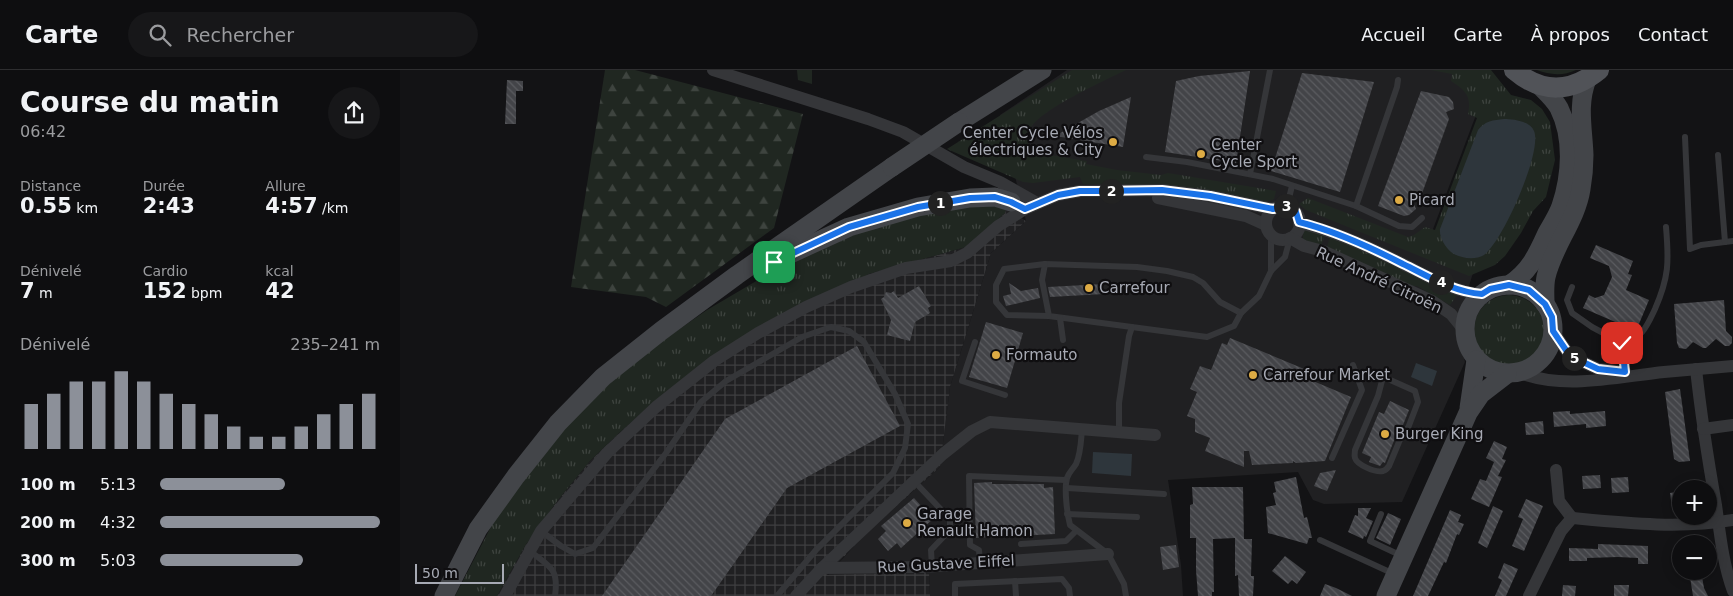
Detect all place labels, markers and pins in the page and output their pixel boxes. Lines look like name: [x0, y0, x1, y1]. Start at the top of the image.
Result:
place label: Center Cycle Vélos électriques & City: [962, 124, 1103, 159]
marker: Center Cycle Vélos électriques & City: [1107, 136, 1119, 148]
place label: Center Cycle Sport: [1211, 136, 1297, 171]
marker: Center Cycle Sport: [1195, 148, 1207, 160]
pin: 2: [1098, 178, 1124, 204]
pin: 1: [928, 190, 952, 216]
place label: Picard: [1409, 191, 1455, 209]
pin: 3: [1274, 194, 1298, 218]
marker: Picard: [1393, 194, 1405, 206]
pin: [753, 241, 795, 283]
pin: 4: [1428, 270, 1454, 294]
place label: Carrefour: [1099, 279, 1171, 297]
marker: Carrefour: [1083, 282, 1095, 294]
pin: [1601, 322, 1643, 364]
place label: Formauto: [1006, 346, 1078, 364]
pin: 5: [1562, 346, 1586, 370]
marker: Formauto: [990, 349, 1002, 361]
place label: Carrefour Market: [1263, 366, 1390, 384]
marker: Carrefour Market: [1247, 369, 1259, 381]
place label: Burger King: [1395, 425, 1483, 443]
marker: Burger King: [1379, 428, 1391, 440]
place label: Garage Renault Hamon: [917, 505, 1033, 540]
marker: Garage Renault Hamon: [901, 517, 913, 529]

